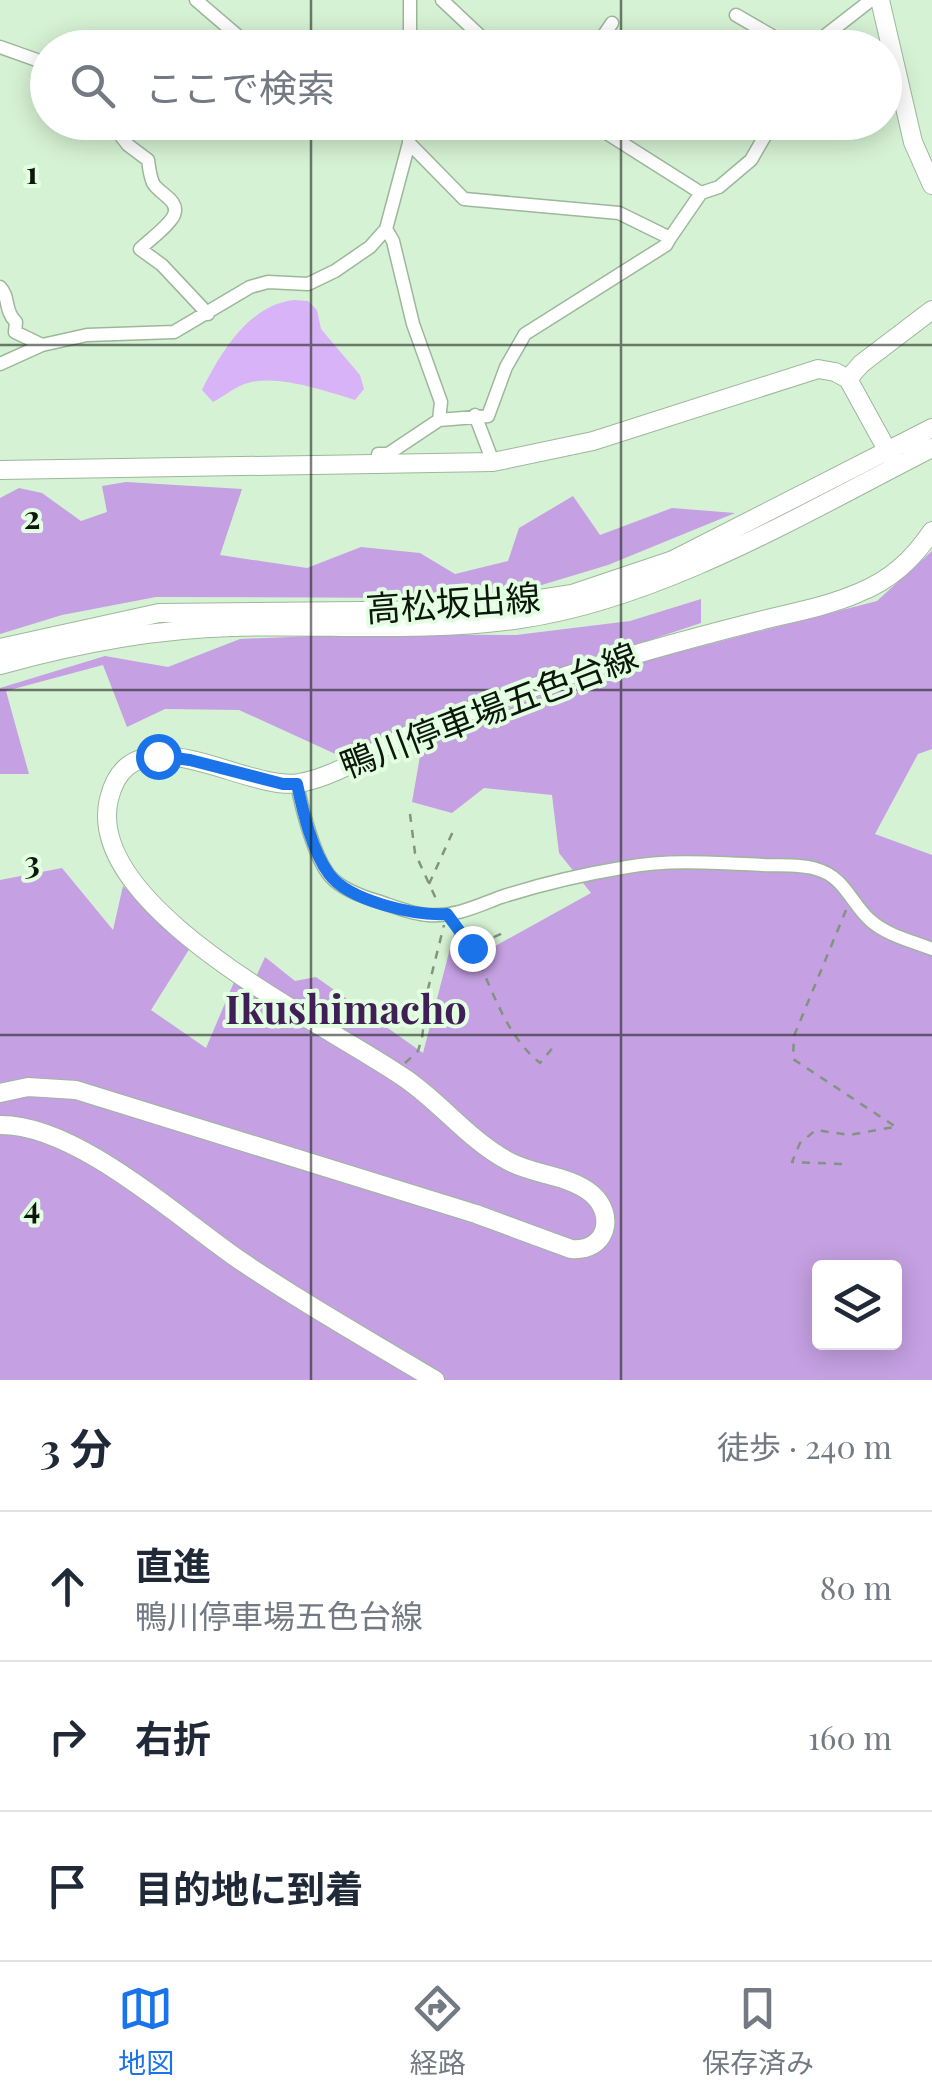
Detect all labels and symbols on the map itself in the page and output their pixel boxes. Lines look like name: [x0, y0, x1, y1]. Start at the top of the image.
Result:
text: 1: [26, 149, 38, 192]
text: 2: [24, 494, 40, 537]
street label: 高松坂出線: [364, 572, 542, 631]
street label: 鴨川停車場五色台線: [333, 630, 644, 787]
route start: [136, 734, 182, 780]
text: 3: [24, 839, 40, 882]
route end: [450, 926, 496, 972]
district label: Ikushimacho: [225, 981, 467, 1034]
text: 4: [24, 1184, 40, 1227]

